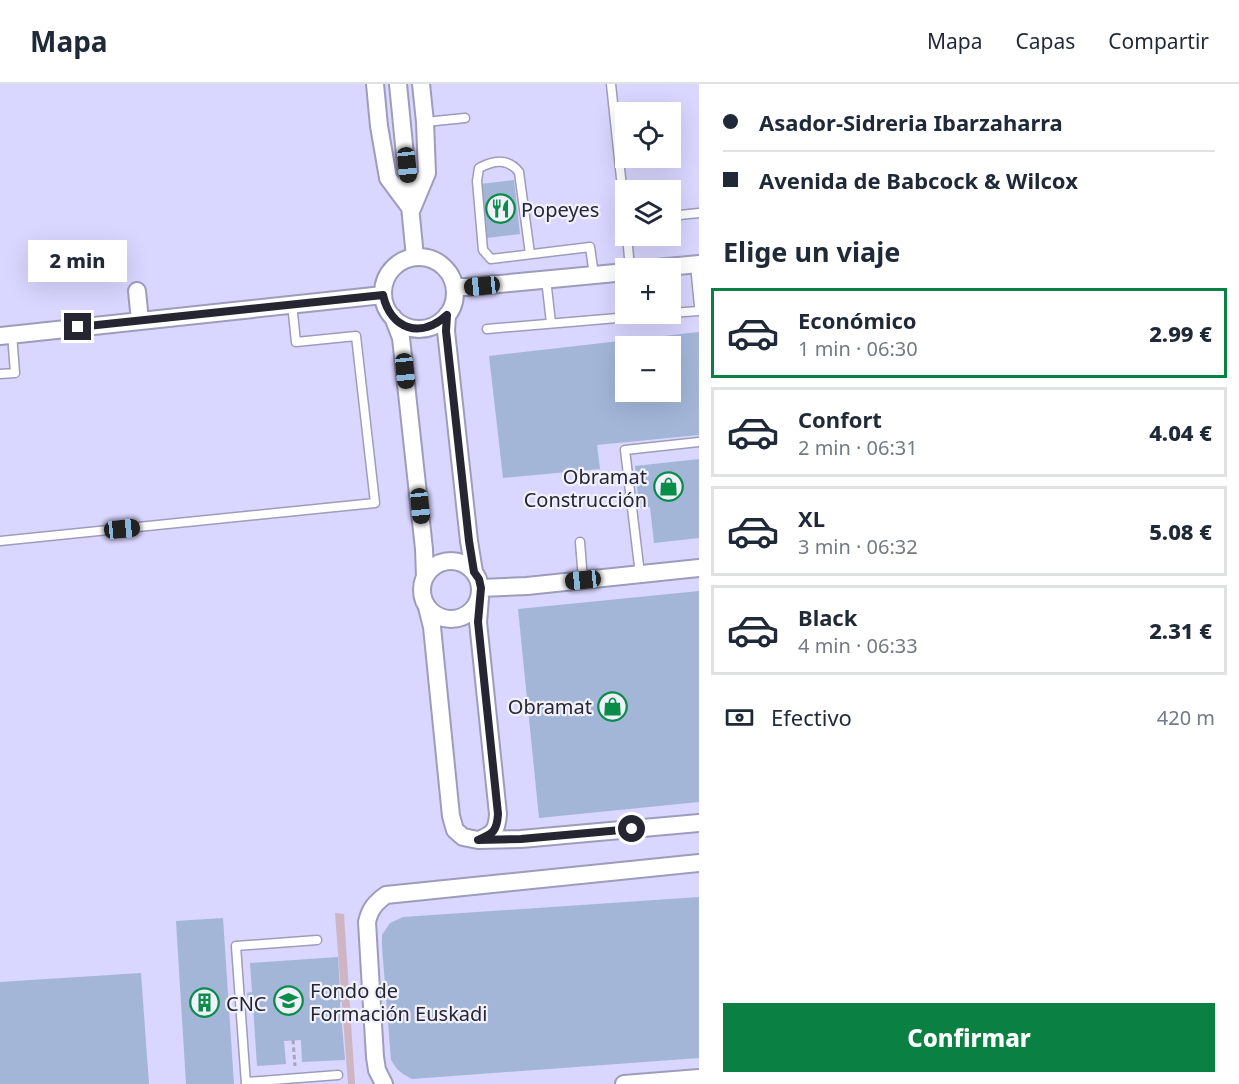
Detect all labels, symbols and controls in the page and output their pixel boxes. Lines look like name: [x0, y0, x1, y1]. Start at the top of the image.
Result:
text: Mapa: [30, 22, 108, 60]
text: Mapa: [927, 27, 983, 55]
text: Capas: [1016, 27, 1075, 55]
text: Compartir: [1108, 27, 1209, 55]
map controls: [615, 102, 681, 402]
button: locate: [615, 102, 681, 168]
text: Asador-Sidreria Ibarzaharra: [759, 107, 1063, 137]
car: [396, 146, 418, 184]
text: Avenida de Babcock & Wilcox: [759, 165, 1078, 195]
button: layers: [615, 180, 681, 246]
restaurant icon: Popeyes: [484, 193, 516, 225]
place label: Popeyes: [521, 196, 599, 223]
text: Elige un viaje: [723, 233, 900, 270]
callout: 2 min: [28, 240, 128, 282]
text: 2 min: [50, 247, 105, 274]
button: +: [615, 258, 681, 324]
car: [463, 275, 501, 297]
text: Económico: [798, 305, 917, 335]
icon: car: [726, 306, 780, 360]
route end: [64, 313, 91, 340]
text: 2.99 €: [1149, 318, 1212, 348]
text: 1 min · 06:30: [798, 335, 918, 362]
button: −: [615, 336, 681, 402]
car: [394, 352, 416, 390]
text: Confort: [798, 404, 882, 434]
icon: car: [726, 405, 780, 459]
text: 4.04 €: [1149, 417, 1212, 447]
text: 2 min · 06:31: [798, 434, 918, 461]
place label: Obramat Construcción: [524, 463, 647, 513]
shop icon: Obramat Construcción: [652, 471, 684, 503]
car: [409, 487, 431, 525]
text: XL: [798, 503, 825, 533]
icon: car: [726, 504, 780, 558]
text: 5.08 €: [1149, 516, 1212, 546]
car: [103, 518, 141, 540]
text: 3 min · 06:32: [798, 533, 918, 560]
car: [564, 569, 602, 591]
text: Black: [798, 602, 857, 632]
icon: car: [726, 603, 780, 657]
text: 2.31 €: [1149, 615, 1212, 645]
text: 4 min · 06:33: [798, 632, 918, 659]
shop icon: Obramat: [597, 690, 629, 722]
place label: Obramat: [508, 693, 592, 720]
icon: cash: [723, 701, 756, 734]
text: Efectivo: [771, 702, 852, 732]
text: 420 m: [1157, 704, 1215, 731]
route start: [618, 815, 645, 842]
place label: Fondo de Formación Euskadi: [310, 977, 488, 1027]
school or university icon: Fondo de Formación Euskadi: [273, 985, 305, 1017]
building icon: CNC: [189, 987, 221, 1019]
place label: CNC: [226, 990, 267, 1017]
button: Confirmar: [723, 1003, 1215, 1072]

